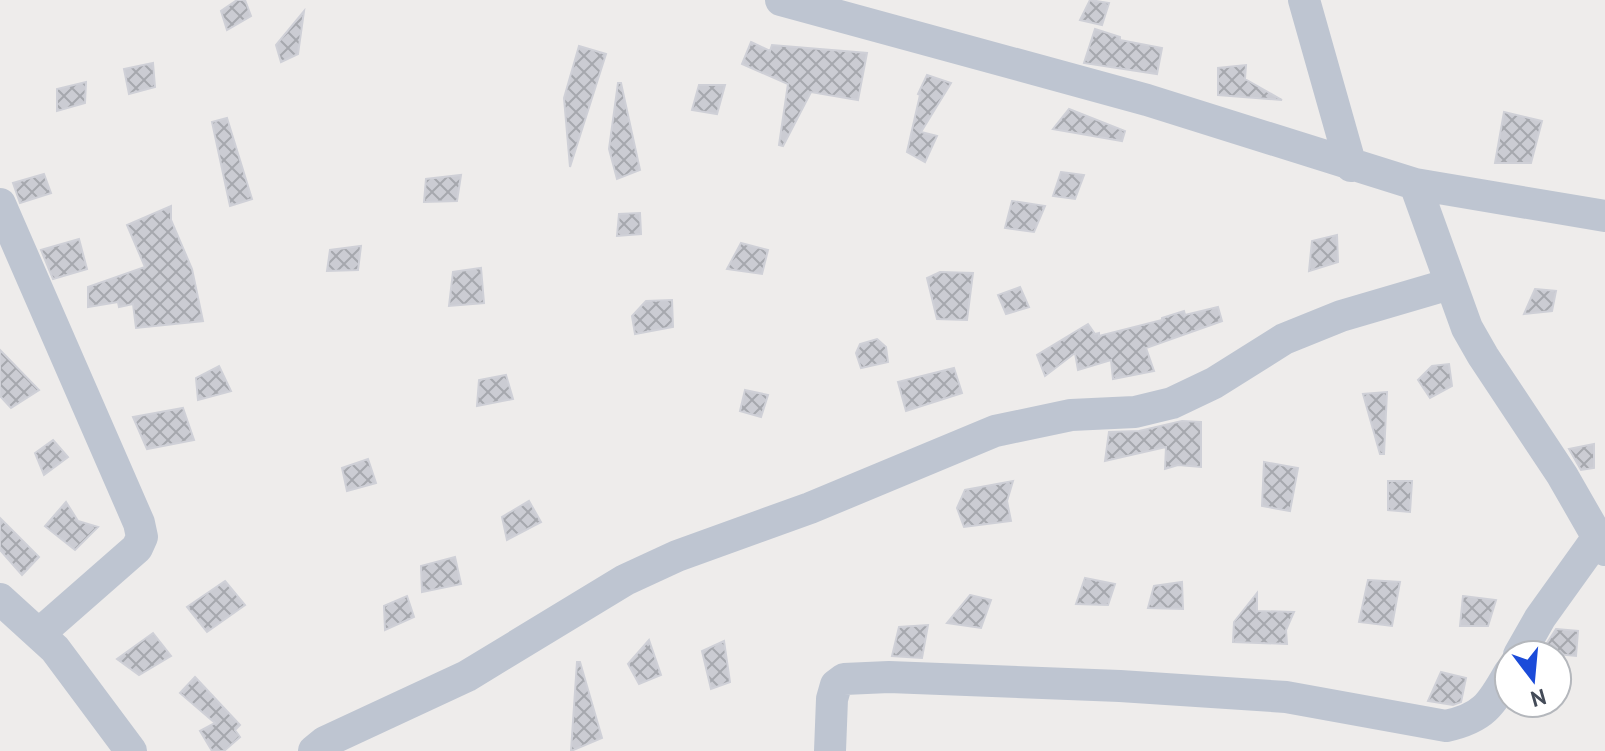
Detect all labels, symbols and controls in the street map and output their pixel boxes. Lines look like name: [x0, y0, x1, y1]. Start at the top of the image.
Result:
north arrow: [1493, 639, 1573, 719]
text: N: [1528, 683, 1549, 714]

